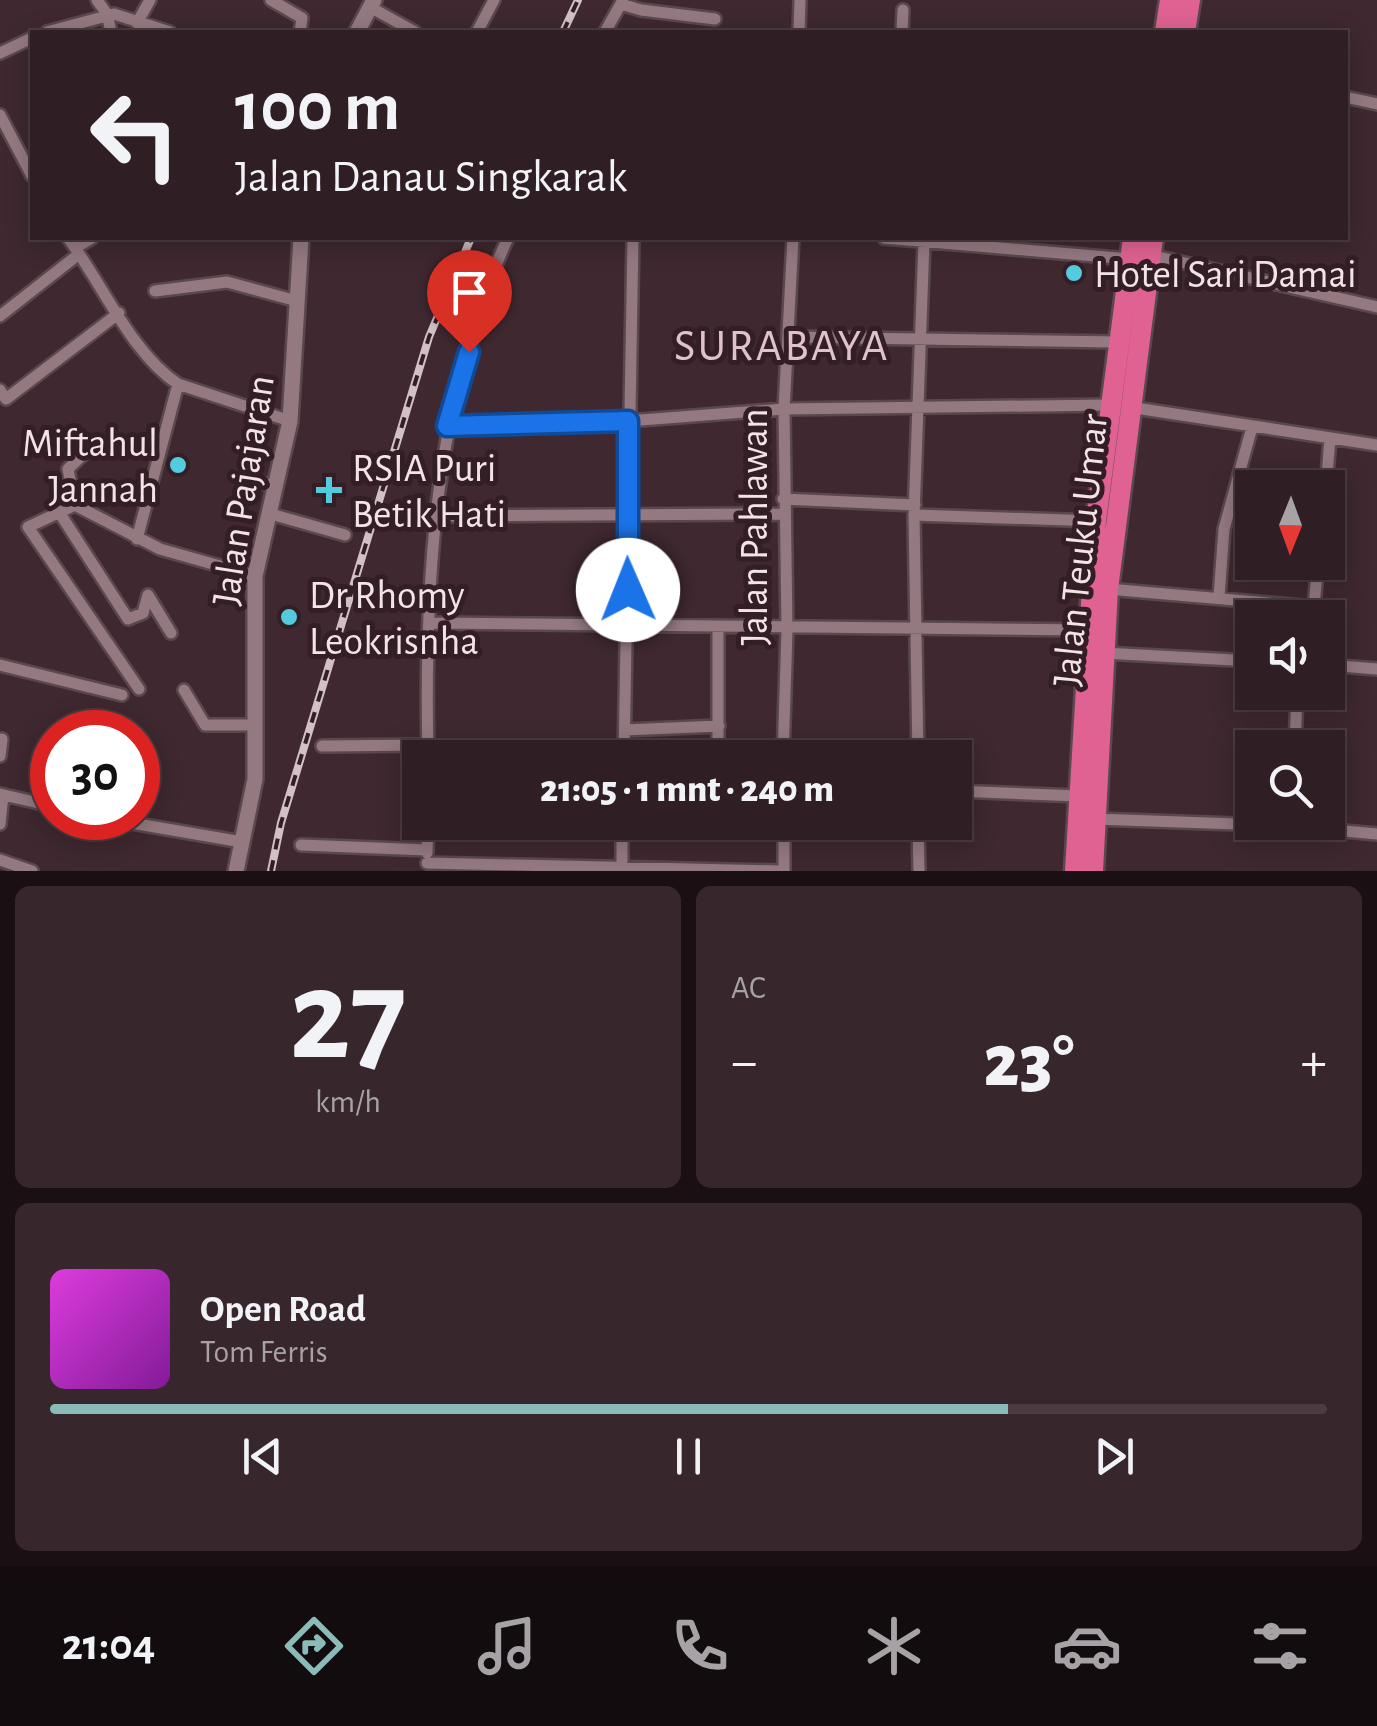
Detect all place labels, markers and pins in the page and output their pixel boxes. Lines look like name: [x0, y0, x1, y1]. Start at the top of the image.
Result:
pin: [427, 250, 512, 353]
place label: Hotel Sari Damai: [1094, 255, 1357, 295]
marker: Hotel Sari Damai: [1063, 262, 1085, 284]
place label: Miftahul Jannah: [22, 424, 158, 510]
place label: RSIA Puri Betik Hati: [352, 449, 506, 535]
marker: Miftahul Jannah: [167, 454, 189, 476]
marker: RSIA Puri Betik Hati: [316, 477, 342, 503]
place label: Dr Rhomy Leokrisnha: [309, 576, 479, 662]
marker: Dr Rhomy Leokrisnha: [278, 606, 300, 628]

